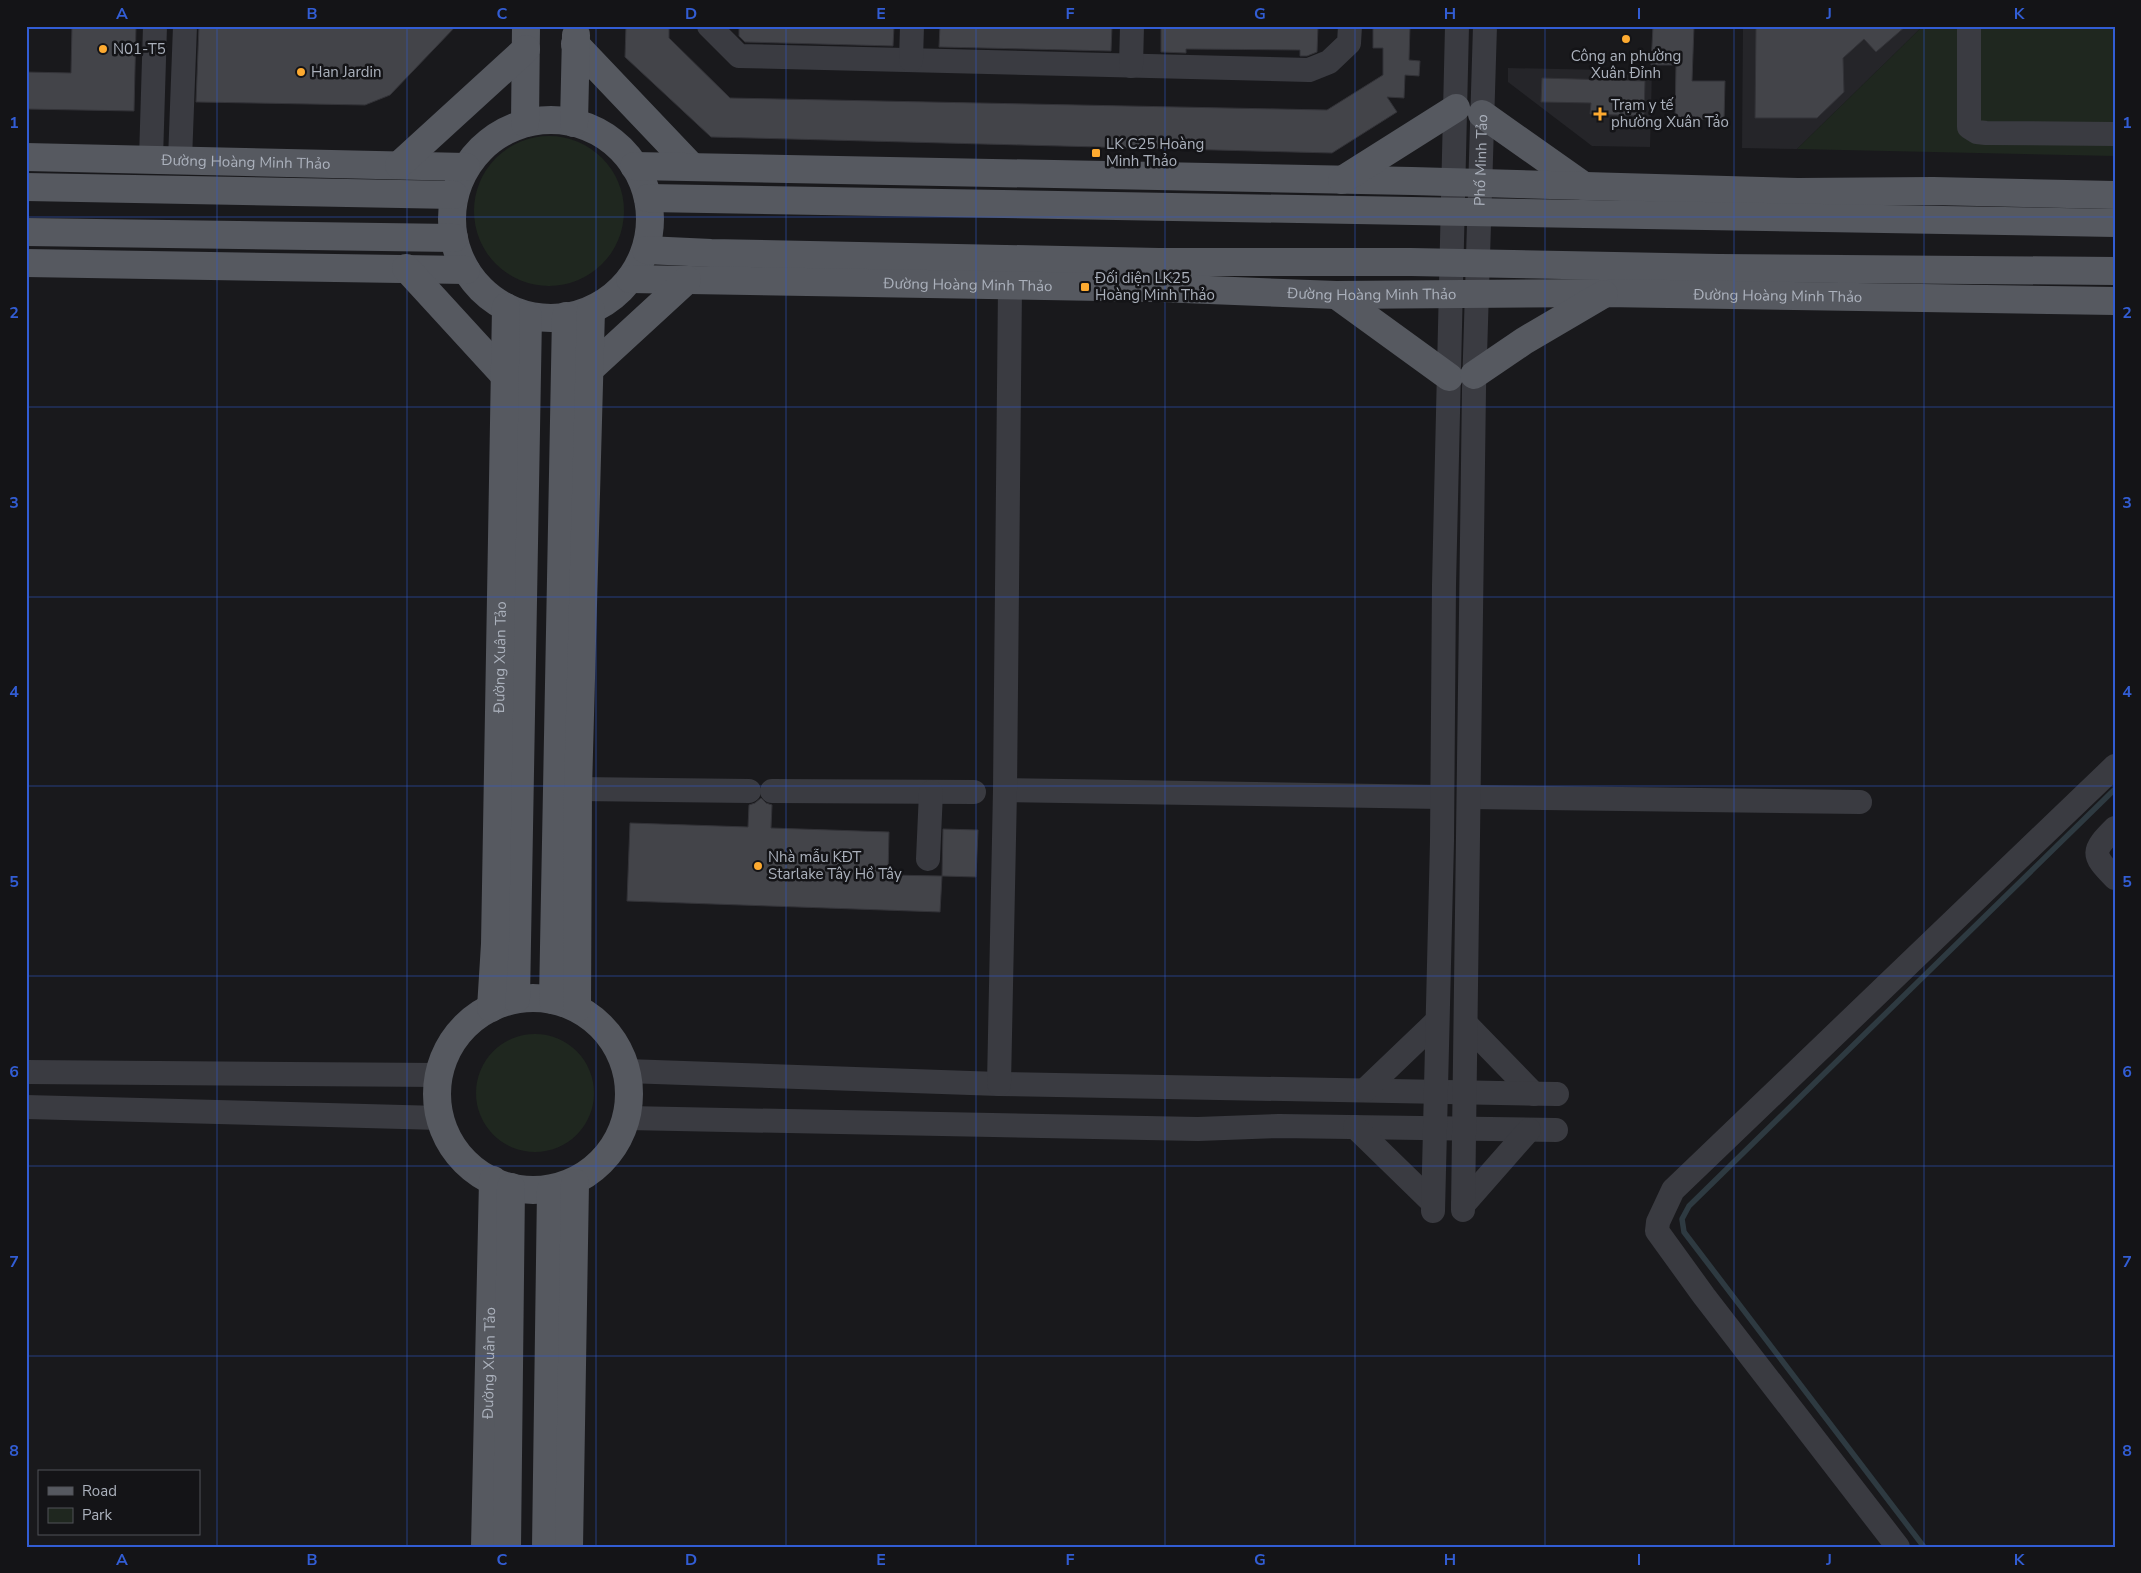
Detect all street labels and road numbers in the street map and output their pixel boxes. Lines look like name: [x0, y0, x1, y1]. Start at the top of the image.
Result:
street label: Phố Minh Tảo: [1470, 114, 1492, 206]
street label: Đường Hoàng Minh Thảo: [160, 150, 331, 174]
street label: Đường Hoàng Minh Thảo: [882, 273, 1053, 296]
street label: Đường Hoàng Minh Thảo: [1286, 283, 1456, 305]
street label: Đường Hoàng Minh Thảo: [1692, 284, 1862, 307]
street label: Đường Xuân Tảo: [489, 601, 511, 714]
street label: Đường Xuân Tảo: [478, 1307, 500, 1420]

